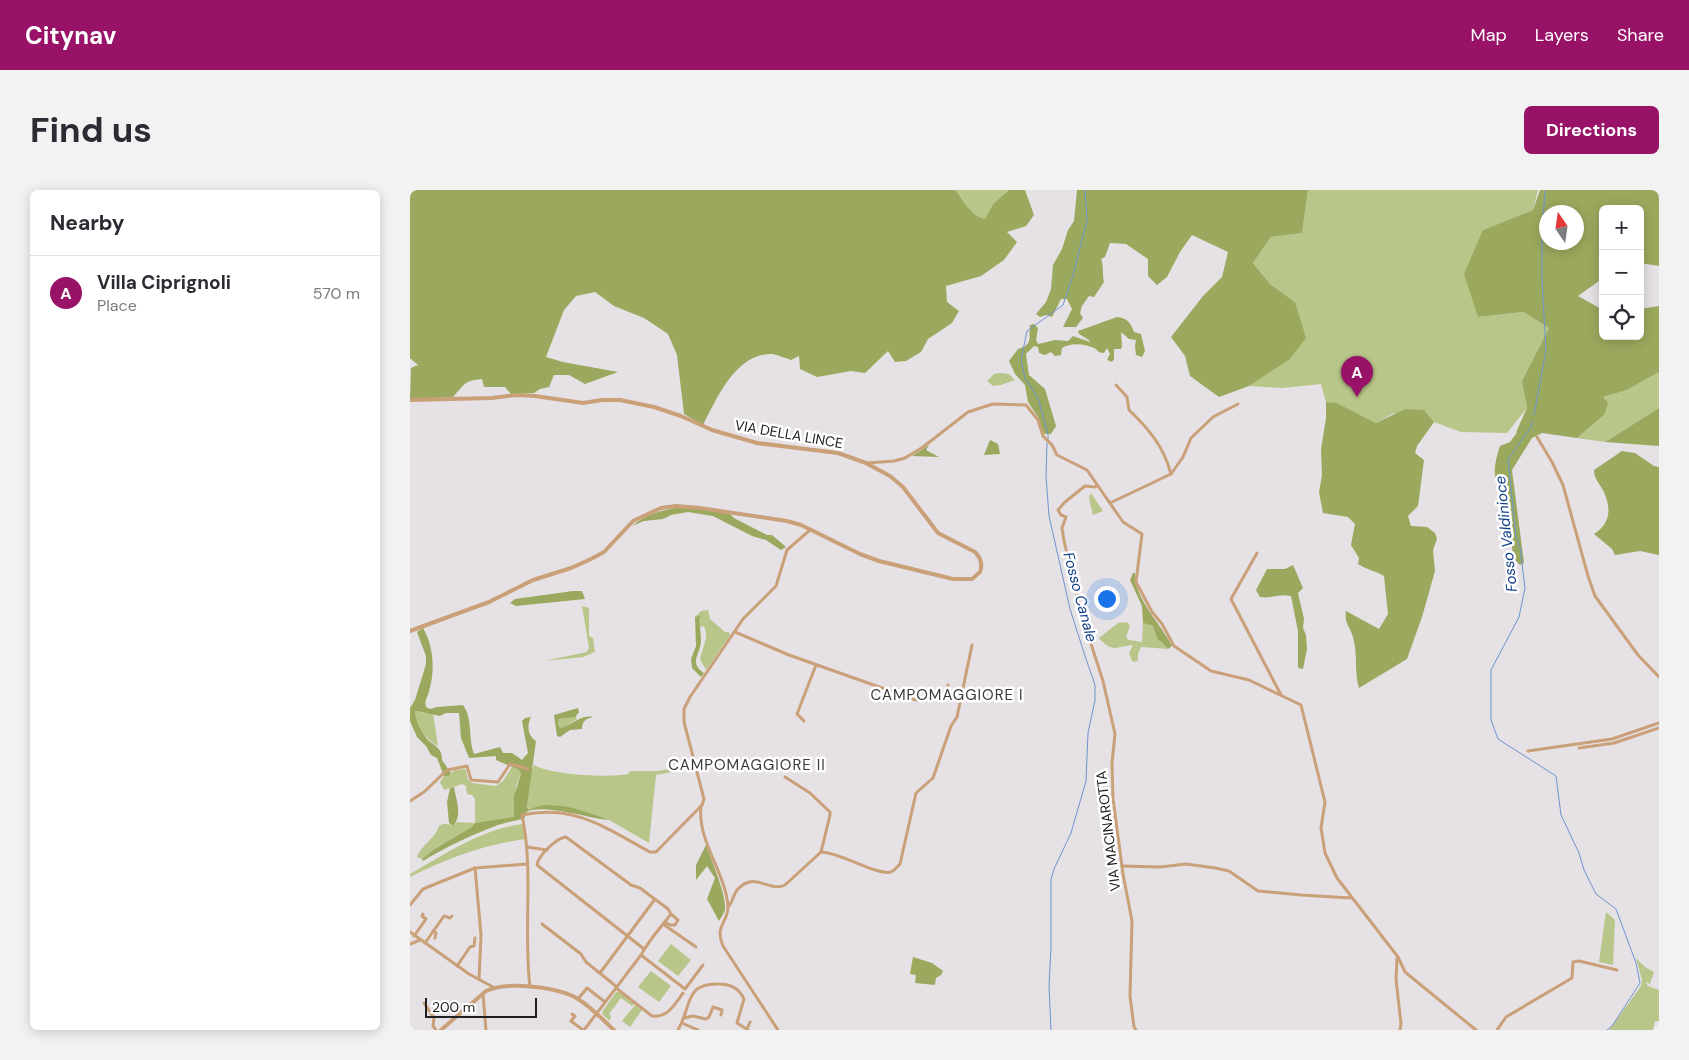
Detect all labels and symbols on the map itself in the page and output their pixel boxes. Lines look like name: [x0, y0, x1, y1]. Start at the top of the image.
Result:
north arrow: [1539, 205, 1584, 250]
pin: A: [1341, 356, 1373, 397]
street label: VIA DELLA LINCE: [734, 416, 844, 452]
water label: Fosso Valdinioce: [1490, 474, 1522, 593]
water label: Fosso Canale: [1058, 550, 1102, 645]
your location: [1094, 586, 1120, 612]
district label: CAMPOMAGGIORE I: [870, 685, 1024, 705]
district label: CAMPOMAGGIORE II: [668, 755, 826, 775]
street label: VIA MACINAROTTA: [1092, 770, 1124, 892]
scale bar: [425, 995, 538, 1018]

